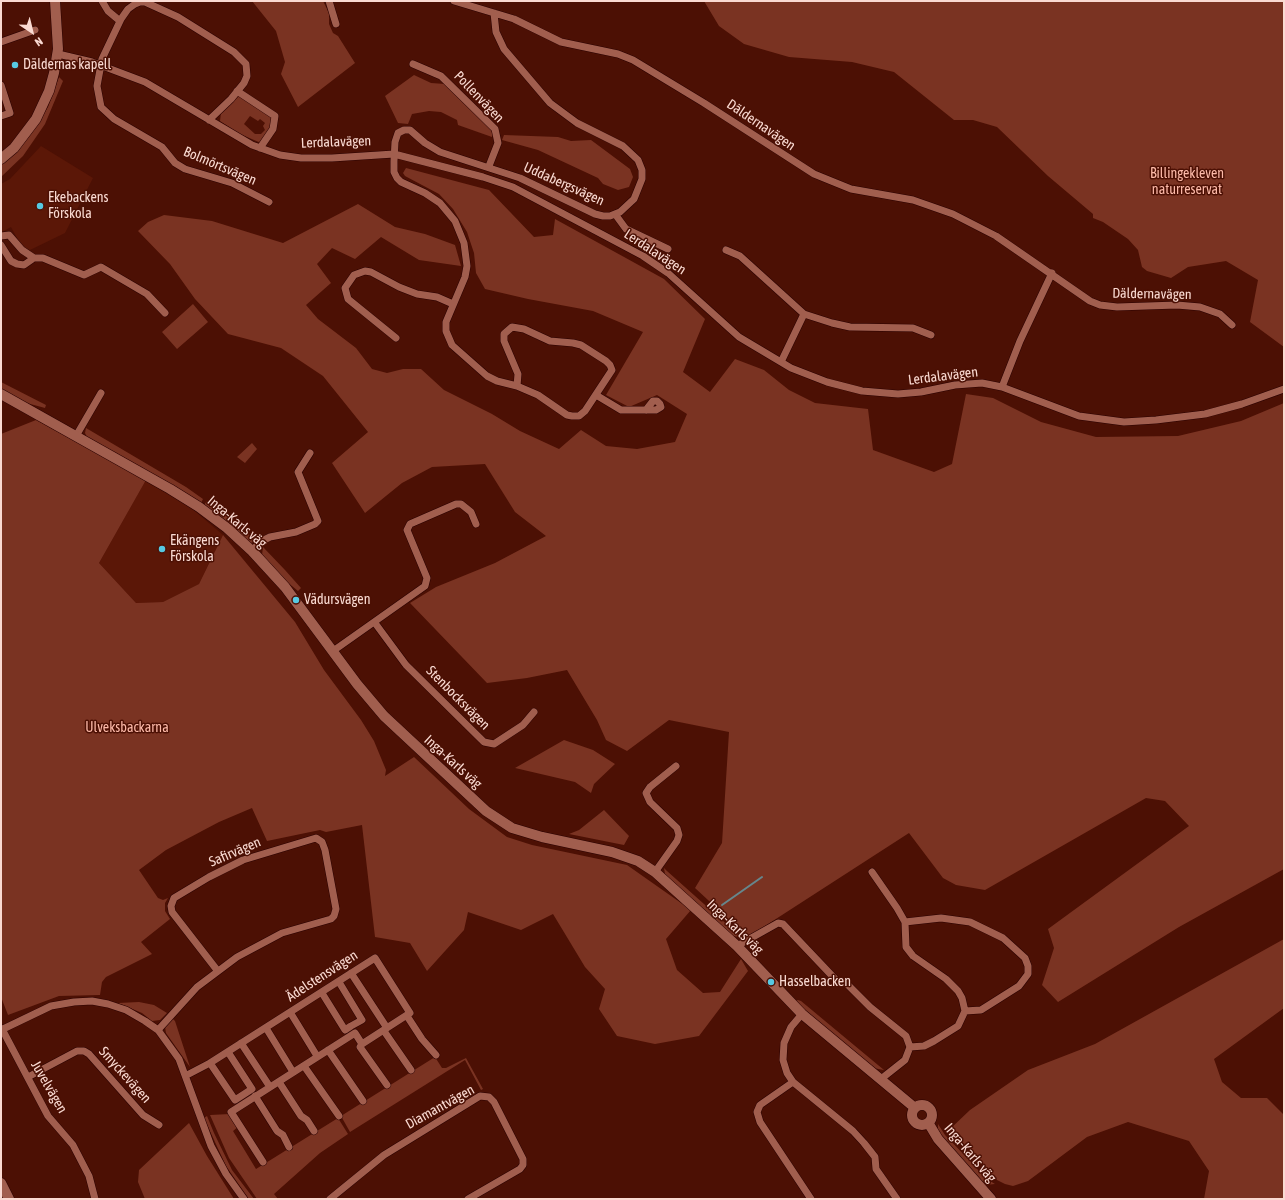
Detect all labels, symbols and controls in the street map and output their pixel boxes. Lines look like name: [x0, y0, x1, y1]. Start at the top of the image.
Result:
north arrow: [12, 12, 52, 52]
text: N: [33, 35, 45, 49]
place label: Däldernas kapell: [23, 57, 111, 73]
marker: Däldernas kapell: [10, 60, 20, 70]
street label: Pollenvägen: [450, 68, 508, 126]
street label: Däldernavägen: [723, 96, 799, 154]
street label: Lerdalavägen: [301, 132, 371, 152]
street label: Bolmörtsvägen: [181, 143, 259, 189]
street label: Uddabergsvägen: [521, 159, 607, 209]
park label: Billingekleven naturreservat: [1150, 166, 1224, 198]
place label: Ekebackens Förskola: [48, 190, 108, 222]
marker: Ekebackens Förskola: [35, 201, 45, 211]
street label: Lerdalavägen: [621, 226, 689, 278]
street label: Däldernavägen: [1112, 285, 1192, 303]
street label: Lerdalavägen: [907, 363, 979, 389]
street label: Inga-Karls väg: [204, 492, 270, 552]
place label: Ekängens Förskola: [170, 533, 219, 566]
marker: Ekängens Förskola: [157, 544, 167, 554]
place label: Vädursvägen: [304, 592, 370, 608]
marker: Vädursvägen: [291, 595, 301, 605]
street label: Stenbocksvägen: [423, 663, 493, 733]
park label: Ulveksbackarna: [85, 720, 169, 736]
street label: Inga-Karls väg: [421, 732, 485, 792]
street label: Safirvägen: [207, 834, 263, 870]
street label: Inga-Karls väg: [703, 896, 767, 958]
street label: Ädelstensvägen: [283, 947, 361, 1005]
place label: Hasselbacken: [779, 974, 851, 990]
marker: Hasselbacken: [766, 977, 776, 987]
street label: Smyckevägen: [95, 1043, 155, 1107]
street label: Juvelvägen: [27, 1058, 71, 1116]
street label: Diamantvägen: [403, 1081, 477, 1133]
street label: Inga-Karls väg: [940, 1120, 1000, 1186]

